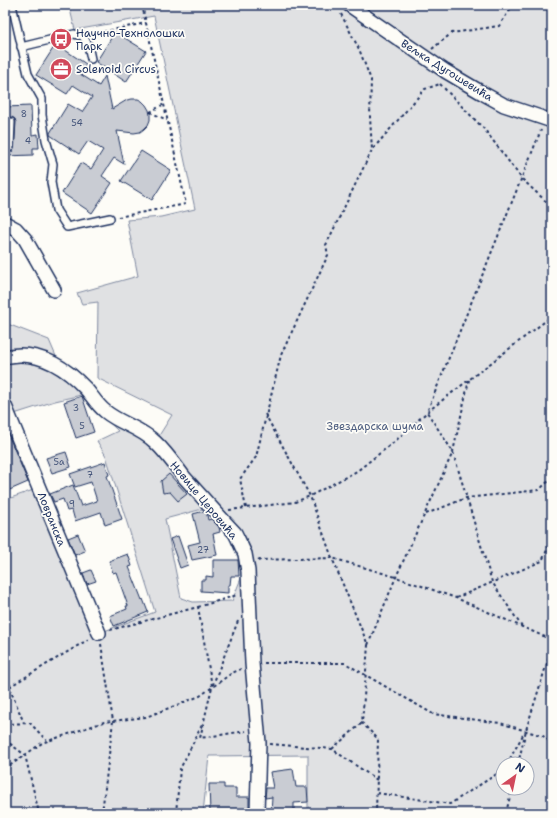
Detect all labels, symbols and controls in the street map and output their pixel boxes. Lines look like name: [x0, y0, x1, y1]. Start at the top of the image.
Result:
bus stop icon: Научно-Технолошки Парк: [48, 26, 74, 52]
place label: Научно-Технолошки Парк: [76, 26, 185, 54]
street label: Вељка Дугошевића: [398, 36, 496, 105]
office icon: Solenoid Circus: [48, 56, 74, 82]
place label: Solenoid Circus: [76, 62, 156, 77]
house number: 8: [21, 108, 27, 120]
house number: 54: [71, 117, 83, 129]
house number: 4: [25, 135, 31, 147]
house number: 3: [73, 402, 79, 414]
park label: Звездарска шума: [327, 419, 424, 434]
house number: 5: [79, 420, 85, 432]
house number: 5a: [53, 456, 65, 468]
street label: Новице Церовића: [166, 458, 241, 543]
house number: 7: [87, 469, 93, 481]
street label: Ловранска: [34, 490, 69, 549]
house number: 9: [69, 498, 75, 510]
house number: 27: [197, 544, 209, 556]
north arrow: [495, 756, 535, 796]
text: N: [512, 759, 528, 777]

